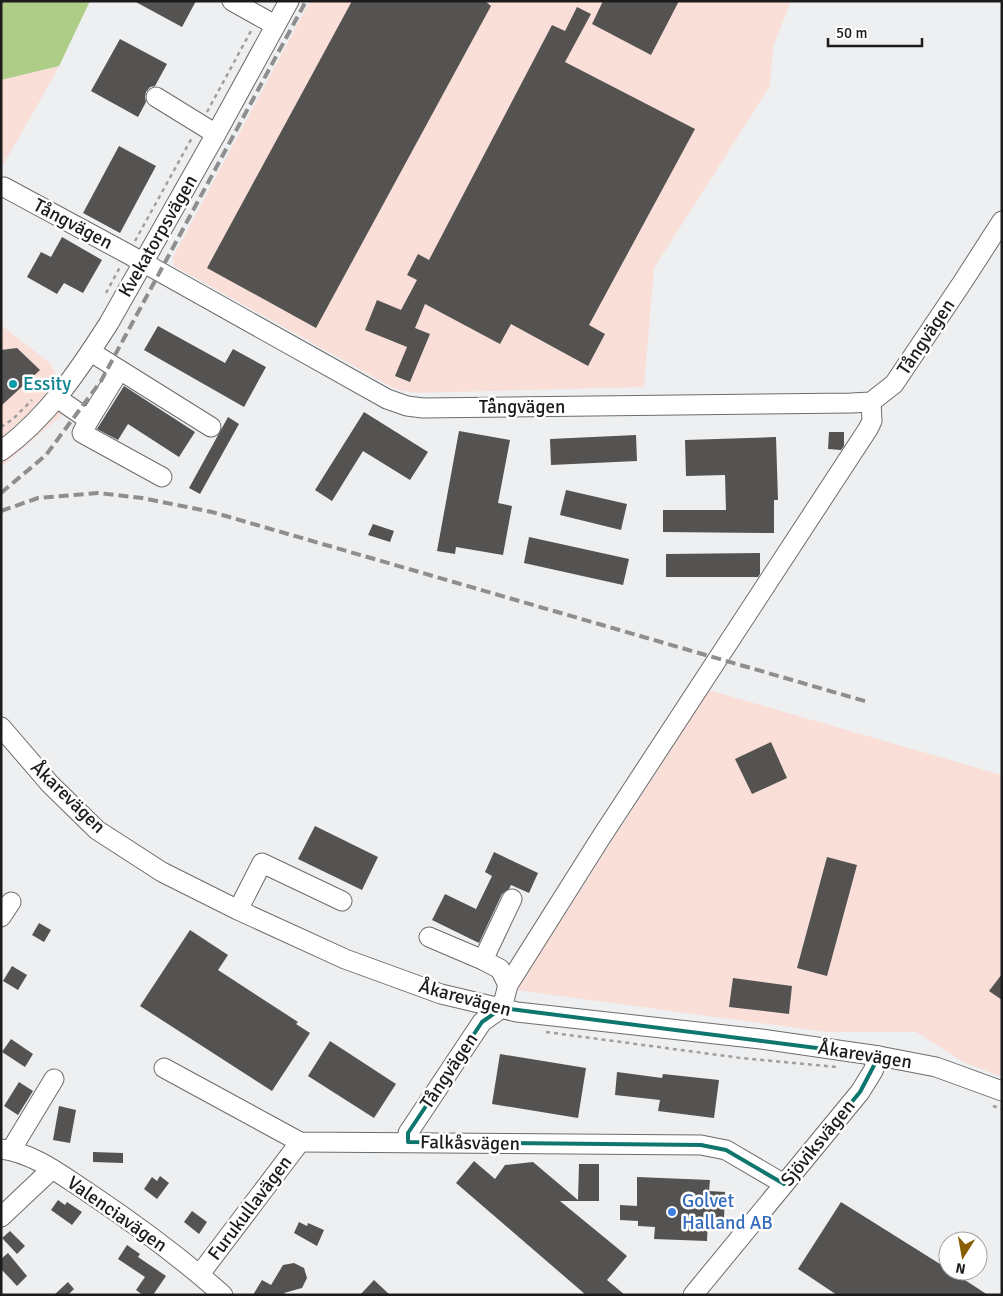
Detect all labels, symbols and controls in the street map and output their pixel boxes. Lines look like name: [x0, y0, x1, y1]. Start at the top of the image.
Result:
scale bar: [828, 15, 922, 47]
text: 50 m: [836, 24, 867, 42]
street label: Kvekatorpsvägen: [113, 170, 203, 302]
street label: Tångvägen: [29, 193, 117, 255]
street label: Tångvägen: [892, 294, 960, 380]
place label: Essity: [23, 372, 71, 396]
marker: Essity: [7, 378, 19, 390]
street label: Tångvägen: [479, 395, 565, 419]
street label: Åkarevägen: [26, 755, 110, 839]
street label: Åkarevägen: [416, 974, 514, 1022]
street label: Tångvägen: [415, 1028, 483, 1114]
street label: Åkarevägen: [816, 1036, 914, 1074]
street label: Sjöviksvägen: [776, 1095, 860, 1191]
street label: Falkåsvägen: [420, 1130, 520, 1156]
street label: Furukullavägen: [203, 1151, 297, 1265]
street label: Valenciavägen: [62, 1171, 172, 1257]
place label: Golvet Halland AB: [682, 1189, 773, 1235]
marker: Golvet Halland AB: [666, 1206, 678, 1218]
north arrow: [938, 1231, 988, 1281]
text: N: [954, 1259, 967, 1278]

